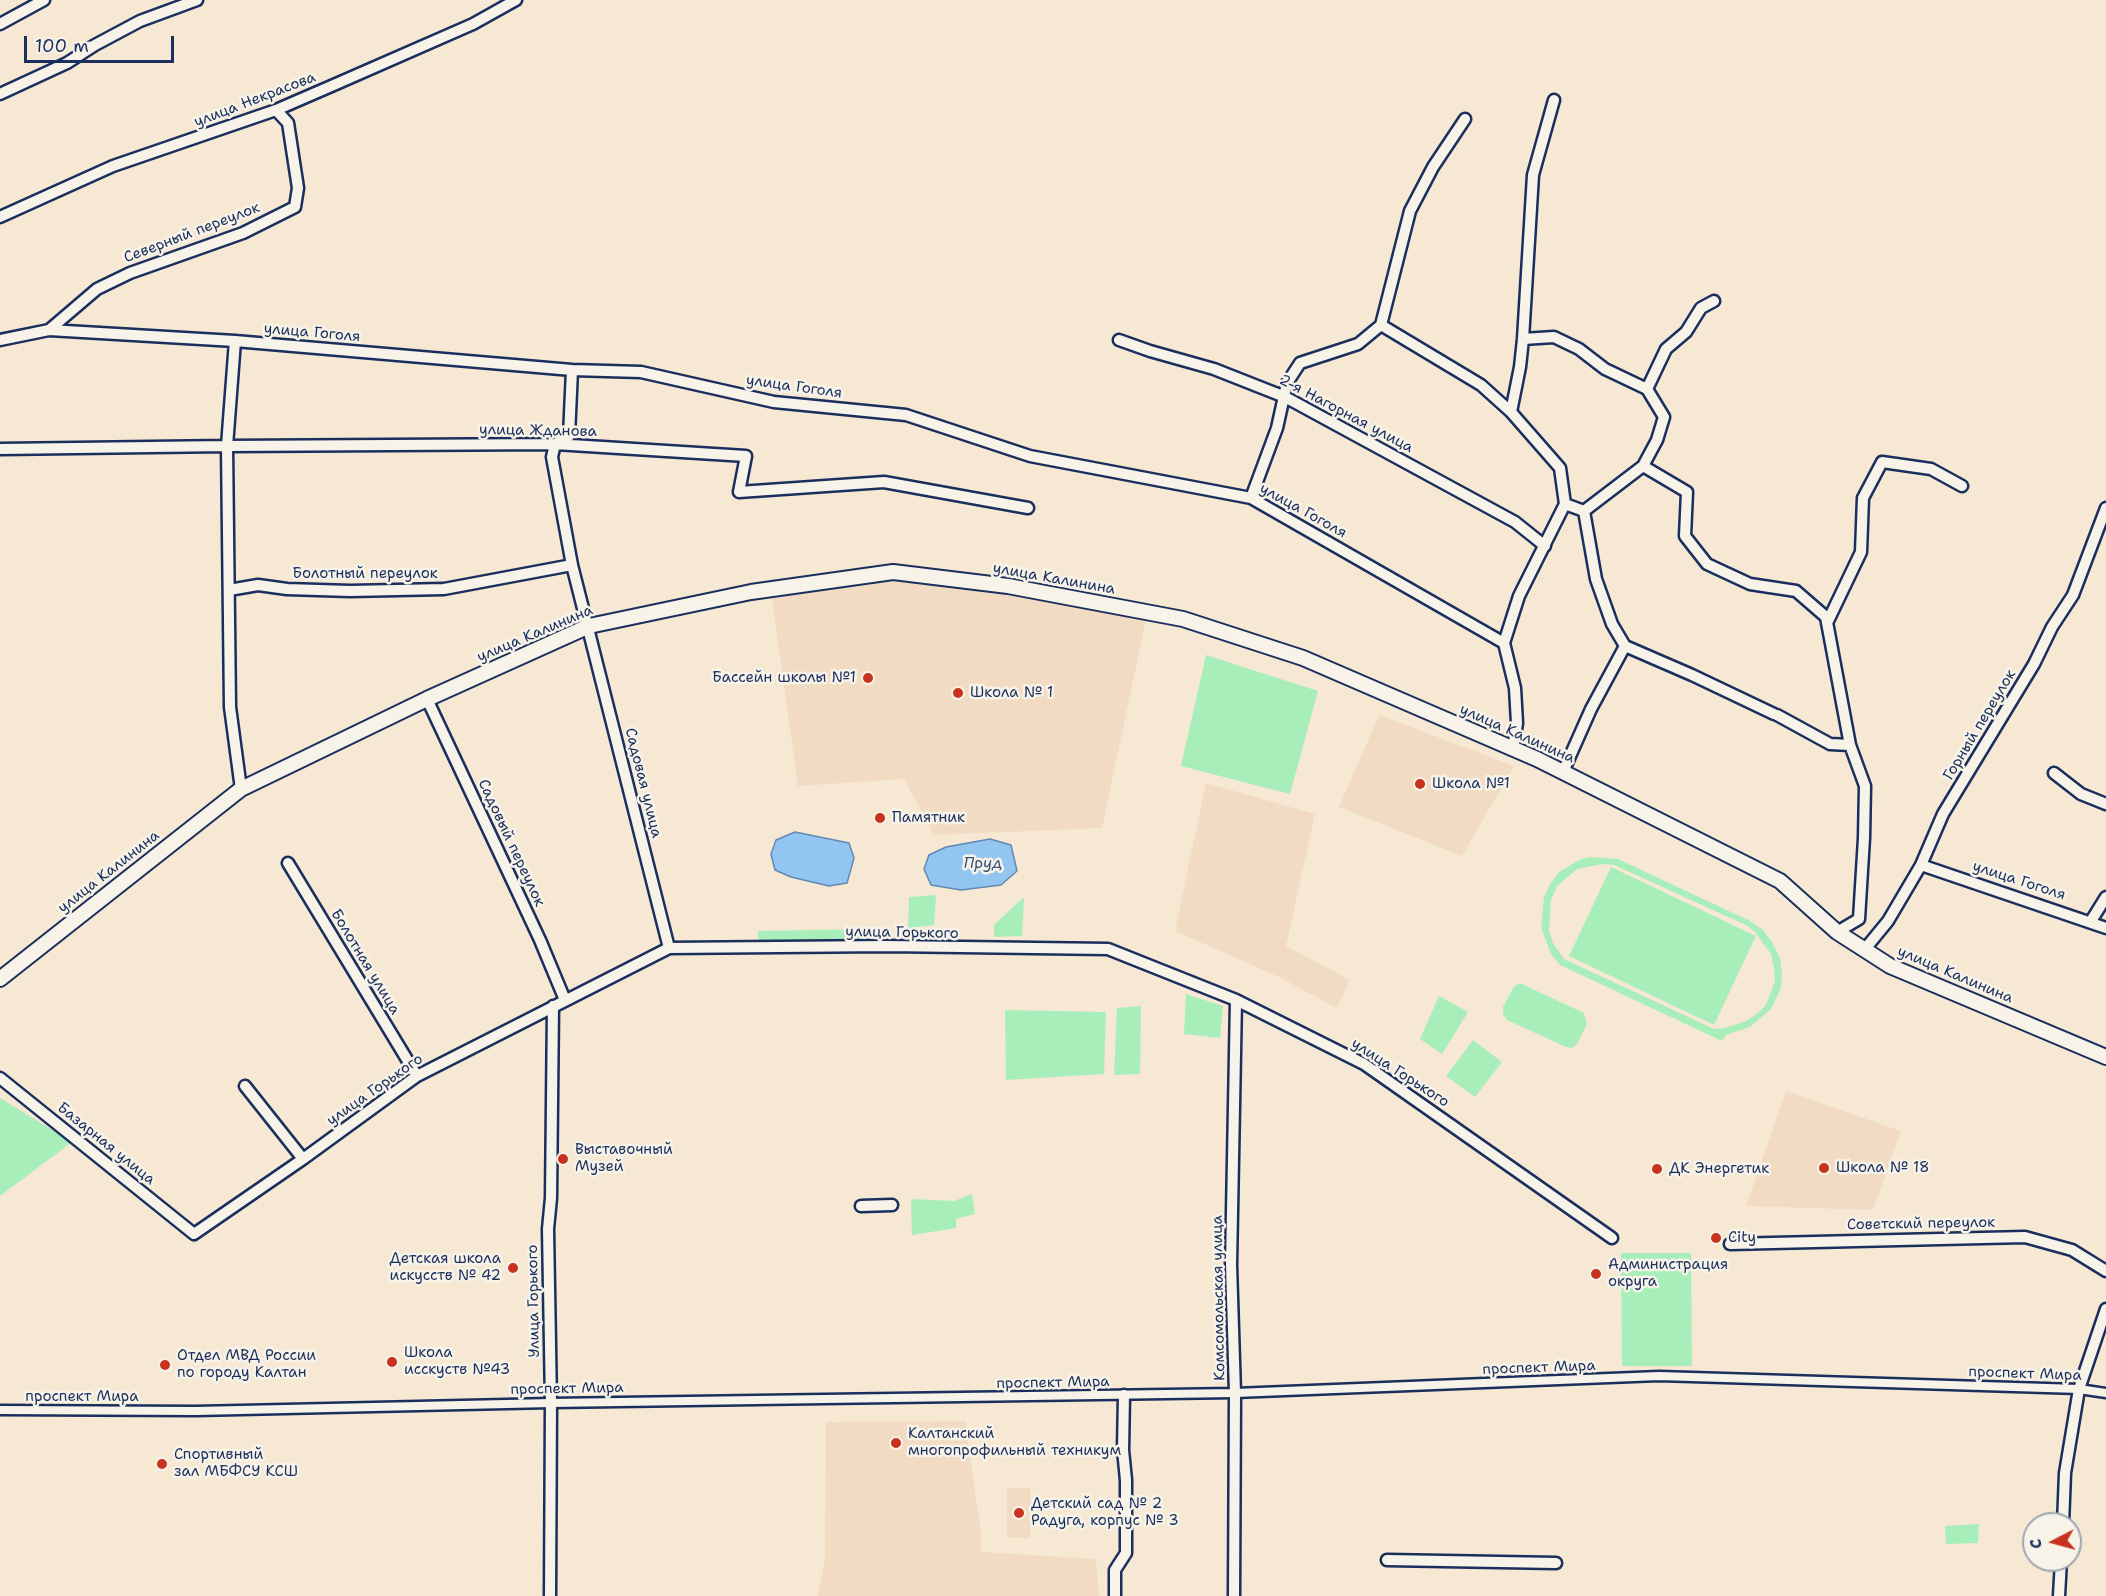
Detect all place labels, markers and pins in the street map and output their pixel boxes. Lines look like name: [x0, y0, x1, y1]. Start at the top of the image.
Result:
place label: Бассейн школы №1: [712, 669, 856, 687]
marker: Бассейн школы №1: [861, 671, 875, 685]
place label: Школа № 1: [970, 684, 1053, 702]
marker: Школа № 1: [951, 686, 965, 700]
place label: Школа №1: [1432, 775, 1510, 793]
marker: Школа №1: [1413, 777, 1427, 791]
place label: Памятник: [892, 809, 965, 827]
marker: Памятник: [873, 811, 887, 825]
place label: Выставочный Музей: [575, 1141, 673, 1176]
marker: Выставочный Музей: [556, 1152, 570, 1166]
place label: Школа № 18: [1836, 1159, 1929, 1177]
place label: ДК Энергетик: [1669, 1160, 1769, 1178]
marker: Школа № 18: [1817, 1161, 1831, 1175]
marker: ДК Энергетик: [1650, 1162, 1664, 1176]
place label: City: [1728, 1229, 1756, 1247]
marker: City: [1709, 1231, 1723, 1245]
place label: Детская школа искусств № 42: [390, 1250, 501, 1285]
place label: Администрация округа: [1608, 1256, 1728, 1291]
marker: Детская школа искусств № 42: [506, 1261, 520, 1275]
marker: Администрация округа: [1589, 1267, 1603, 1281]
place label: Школа исскуств №43: [404, 1344, 510, 1379]
place label: Отдел МВД России по городу Калтан: [177, 1347, 316, 1382]
marker: Школа исскуств №43: [385, 1355, 399, 1369]
marker: Отдел МВД России по городу Калтан: [158, 1358, 172, 1372]
place label: Калтанский многопрофильный техникум: [908, 1425, 1121, 1460]
marker: Калтанский многопрофильный техникум: [889, 1436, 903, 1450]
place label: Спортивный зал МБФСУ КСШ: [174, 1446, 298, 1481]
marker: Спортивный зал МБФСУ КСШ: [155, 1457, 169, 1471]
place label: Детский сад № 2 Радуга, корпус № 3: [1031, 1495, 1179, 1530]
marker: Детский сад № 2 Радуга, корпус № 3: [1012, 1506, 1026, 1520]

